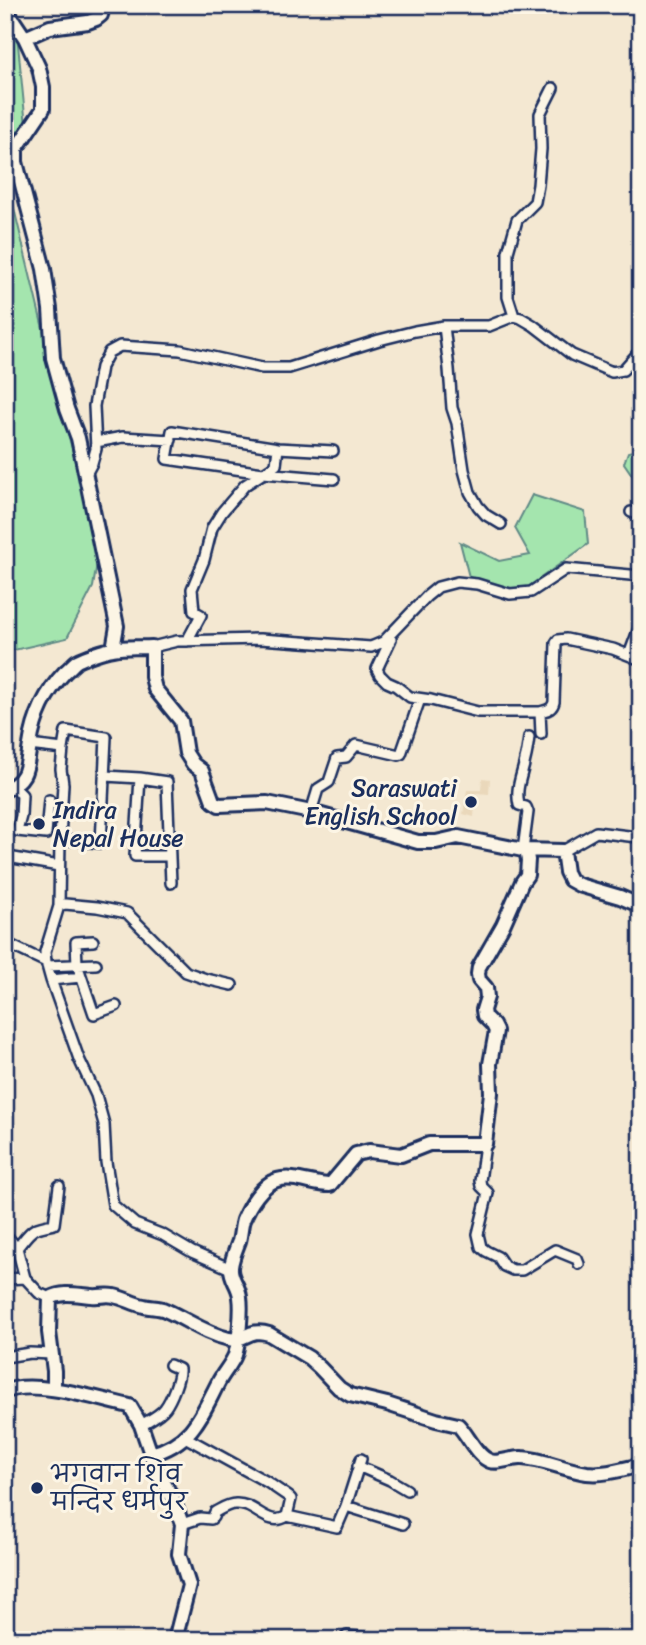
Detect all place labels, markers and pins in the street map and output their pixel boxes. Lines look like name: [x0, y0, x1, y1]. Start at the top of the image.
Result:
place label: Saraswati English School: [304, 767, 458, 837]
place label: Indira Nepal House: [52, 789, 184, 859]
marker: Saraswati English School: [463, 794, 479, 810]
marker: Indira Nepal House: [31, 816, 47, 832]
place label: भगवान शिव मन्दिर धर्मपुर: [49, 1453, 189, 1523]
marker: भगवान शिव मन्दिर धर्मपुर: [29, 1480, 45, 1496]

